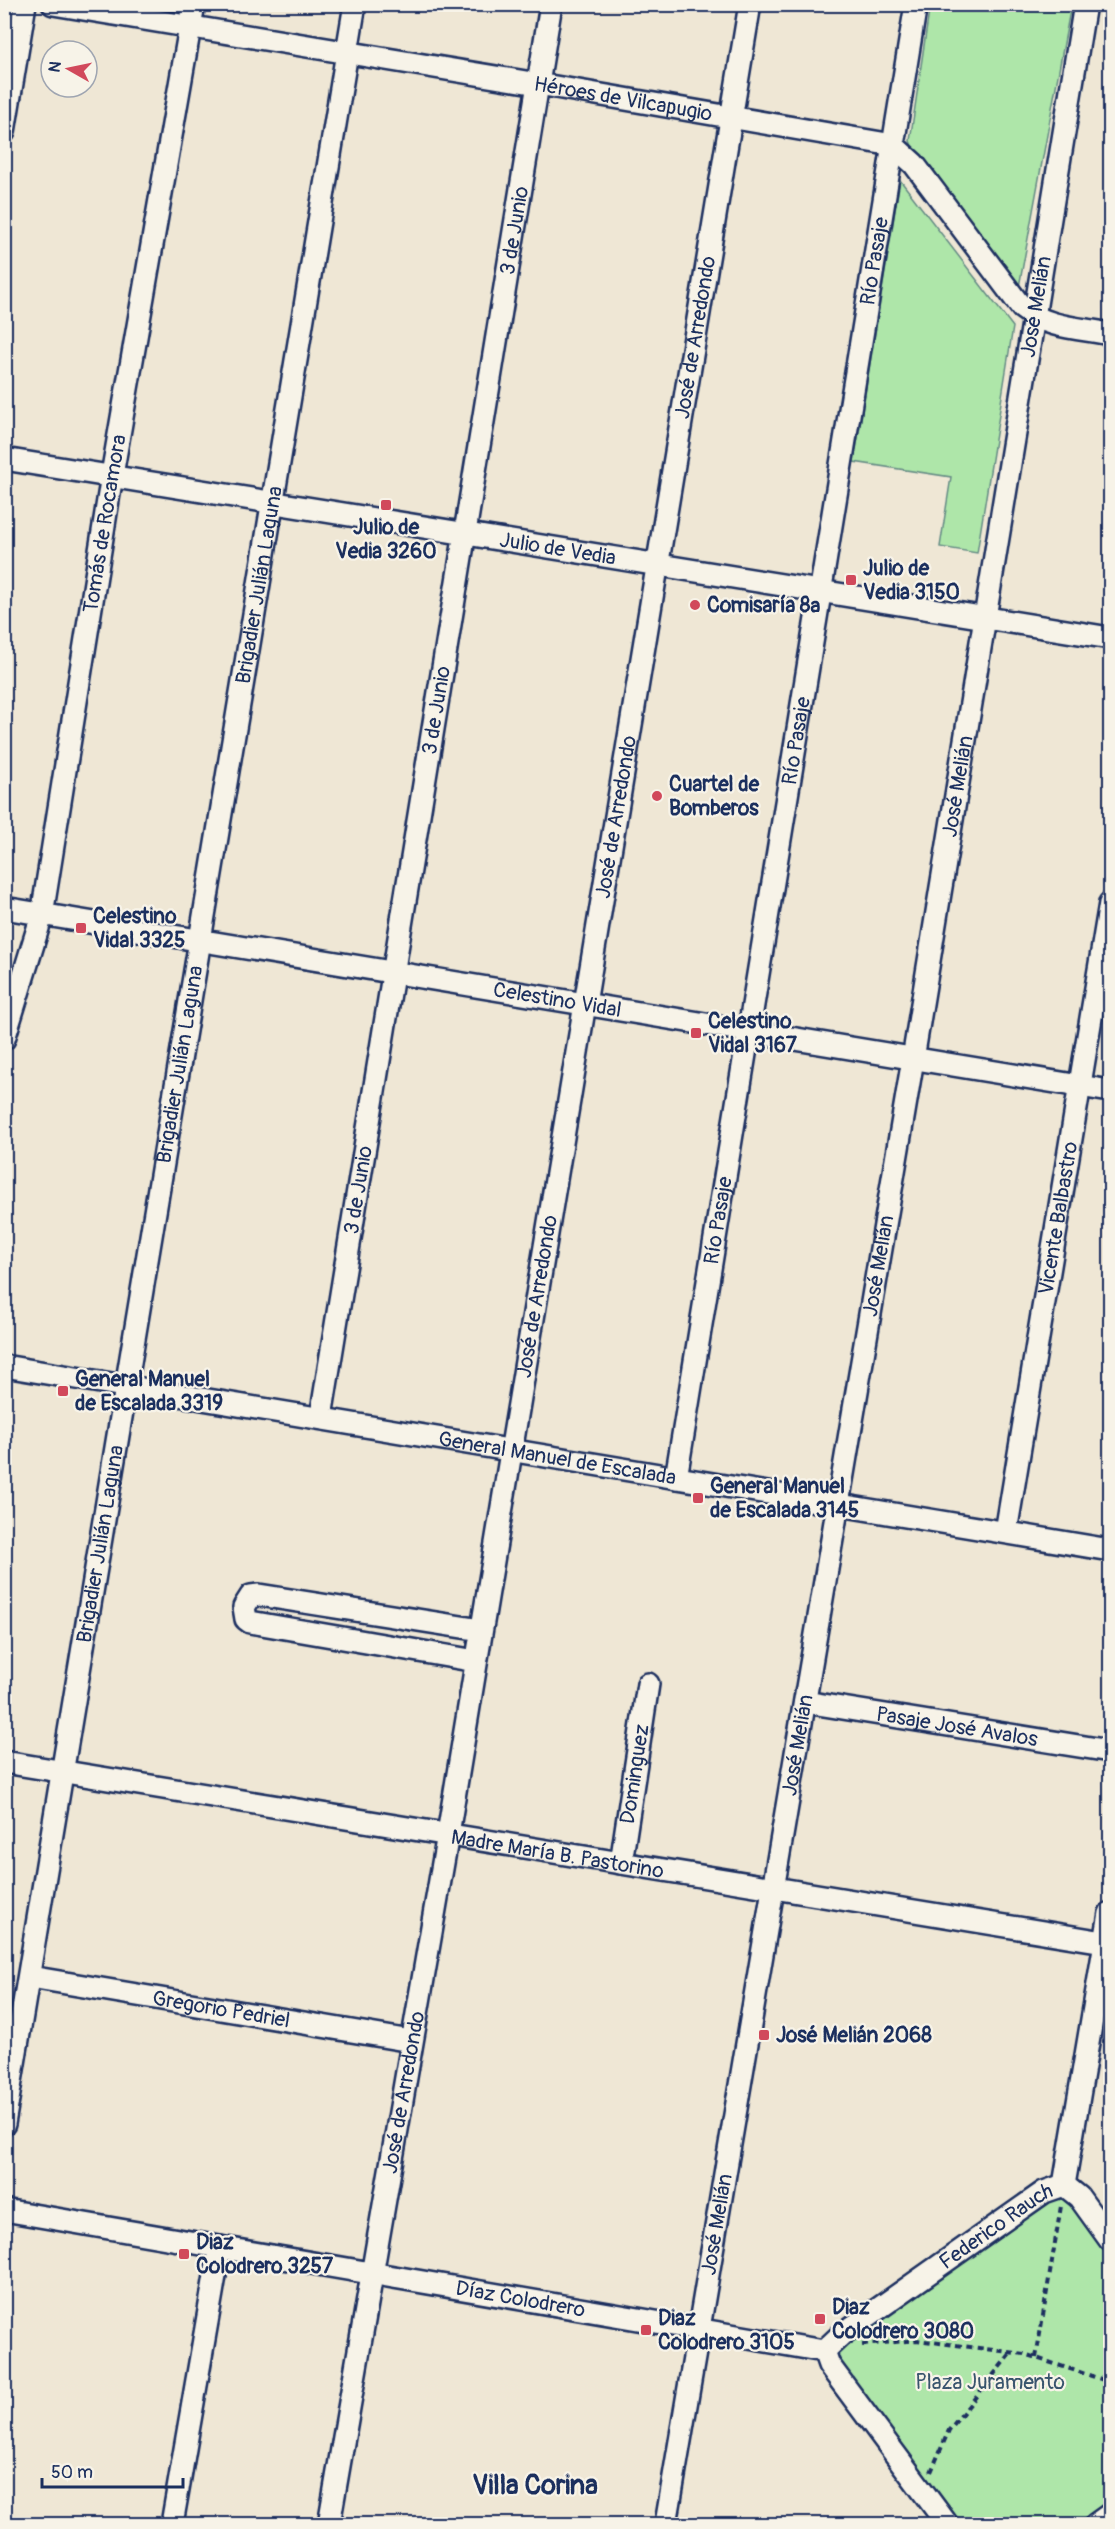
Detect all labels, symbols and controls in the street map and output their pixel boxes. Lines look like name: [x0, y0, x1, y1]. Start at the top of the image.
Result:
north arrow: [39, 39, 99, 99]
text: N: [44, 60, 66, 74]
street label: Héroes de Vilcapugio: [532, 70, 714, 127]
street label: 3 de Junio: [494, 184, 535, 277]
street label: Río Pasaje: [854, 214, 895, 307]
street label: José de Arredondo: [668, 254, 722, 421]
street label: José Melián: [1014, 254, 1057, 359]
street label: Tomás de Rocamora: [77, 432, 132, 615]
street label: Brigadier Julián Laguna: [229, 484, 288, 686]
marker: Julio de Vedia 3260: [379, 498, 393, 512]
place label: Julio de Vedia 3260: [335, 514, 437, 565]
street label: Julio de Vedia: [498, 526, 618, 571]
place label: Julio de Vedia 3150: [863, 555, 960, 606]
marker: Julio de Vedia 3150: [844, 573, 858, 587]
place label: Comisaría 8ª: [707, 592, 820, 619]
marker: Comisaría 8ª: [688, 598, 702, 612]
street label: 3 de Junio: [416, 664, 457, 757]
street label: Río Pasaje: [776, 694, 817, 787]
street label: José de Arredondo: [589, 734, 643, 900]
street label: José Melián: [936, 734, 979, 839]
place label: Cuartel de Bomberos: [669, 771, 760, 822]
marker: Cuartel de Bomberos: [650, 789, 664, 803]
place label: Celestino Vidal 3325: [93, 903, 185, 954]
marker: Celestino Vidal 3325: [74, 921, 88, 935]
street label: Brigadier Julián Laguna: [150, 964, 209, 1165]
street label: Celestino Vidal: [491, 976, 624, 1023]
place label: Celestino Vidal 3167: [708, 1008, 798, 1059]
marker: Celestino Vidal 3167: [689, 1026, 703, 1040]
street label: Vicente Balbastro: [1032, 1140, 1084, 1297]
street label: 3 de Junio: [337, 1144, 378, 1236]
street label: Río Pasaje: [697, 1174, 739, 1266]
street label: José de Arredondo: [510, 1213, 563, 1380]
street label: José Melián: [856, 1213, 900, 1319]
place label: General Manuel de Escalada 3319: [75, 1366, 223, 1417]
marker: General Manuel de Escalada 3319: [56, 1384, 70, 1398]
street label: General Manuel de Escalada: [437, 1425, 678, 1491]
street label: Brigadier Julián Laguna: [70, 1443, 130, 1645]
place label: General Manuel de Escalada 3145: [710, 1473, 859, 1524]
marker: General Manuel de Escalada 3145: [691, 1491, 705, 1505]
street label: José Melián: [776, 1692, 819, 1798]
street label: Pasaje José Avalos: [874, 1700, 1040, 1753]
street label: Dominguez: [614, 1722, 655, 1826]
street label: Madre María B. Pastorino: [449, 1823, 666, 1885]
street label: Gregorio Pedriel: [150, 1984, 292, 2034]
street label: José de Arredondo: [376, 2009, 431, 2176]
place label: José Melián 2068: [776, 2022, 932, 2049]
marker: José Melián 2068: [757, 2028, 771, 2042]
street label: José Melián: [695, 2171, 738, 2277]
street label: Federico Rauch: [934, 2177, 1056, 2275]
place label: Diaz Colodrero 3257: [196, 2229, 334, 2280]
marker: Diaz Colodrero 3257: [177, 2247, 191, 2261]
street label: Díaz Colodrero: [454, 2274, 587, 2323]
place label: Diaz Colodrero 3080: [832, 2294, 974, 2345]
place label: Diaz Colodrero 3105: [658, 2305, 795, 2356]
marker: Diaz Colodrero 3080: [813, 2312, 827, 2326]
marker: Diaz Colodrero 3105: [639, 2323, 653, 2337]
park label: Plaza Juramento: [915, 2369, 1065, 2396]
scale bar: [42, 2451, 183, 2489]
text: 50 m: [51, 2461, 93, 2484]
district label: Villa Corina: [472, 2469, 598, 2502]

